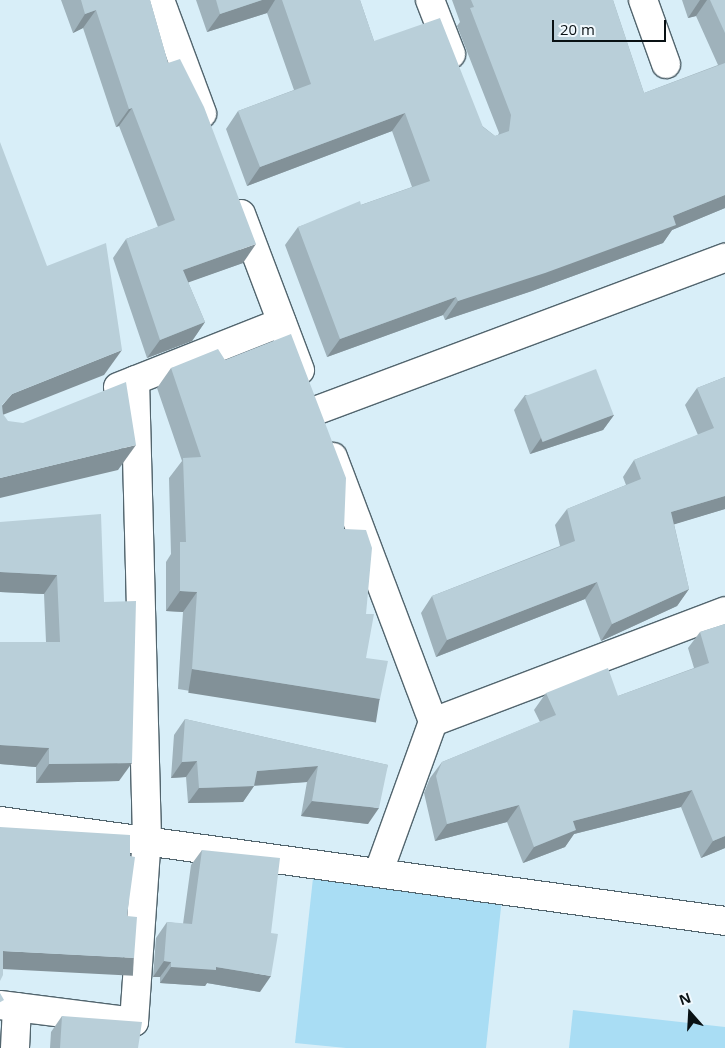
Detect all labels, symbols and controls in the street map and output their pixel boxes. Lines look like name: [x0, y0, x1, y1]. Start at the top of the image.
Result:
scale bar: [555, 10, 669, 42]
text: 20 m: [560, 19, 595, 39]
north arrow: [665, 988, 715, 1038]
text: N: [676, 988, 693, 1009]

